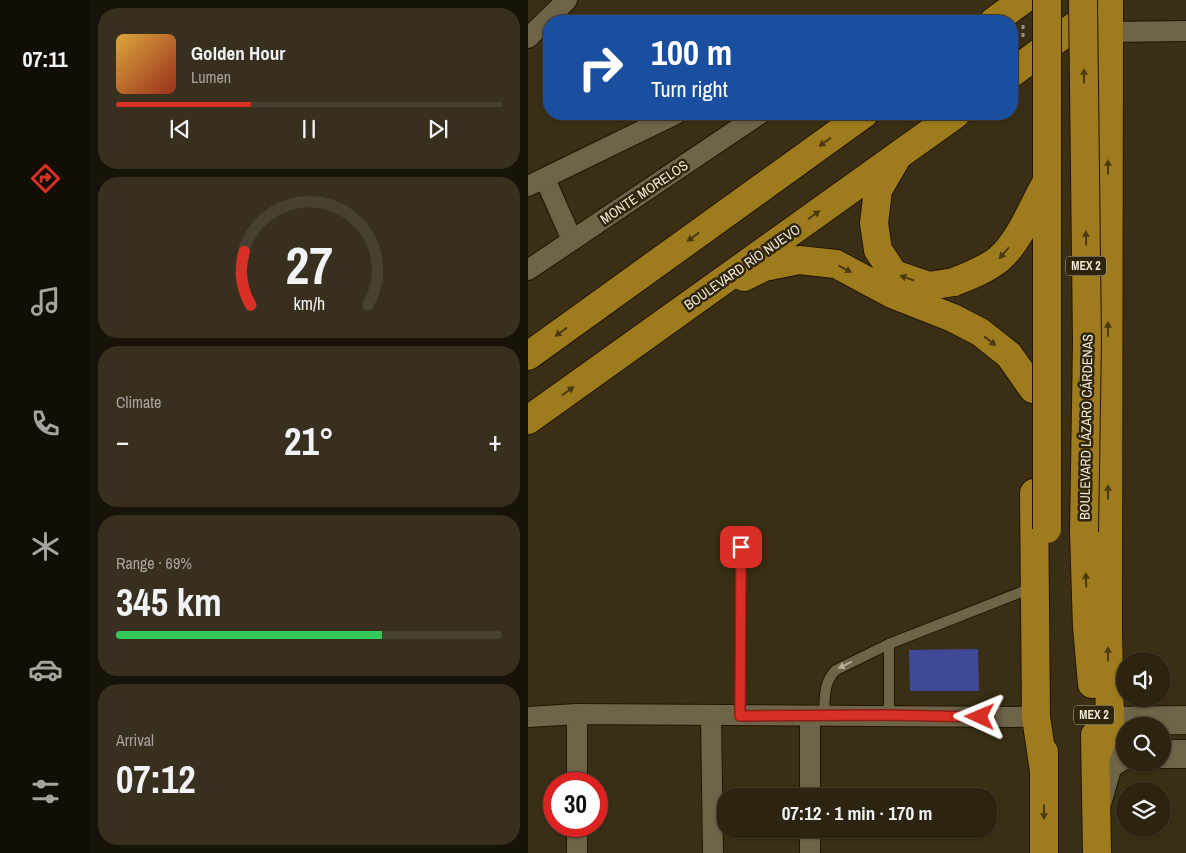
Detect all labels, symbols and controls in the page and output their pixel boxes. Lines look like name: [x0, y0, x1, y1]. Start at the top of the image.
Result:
text: 100 m: [651, 29, 732, 76]
icon: right: [568, 35, 633, 100]
text: Golden Hour: [191, 40, 285, 66]
text: 07:11: [22, 44, 68, 74]
text: Lumen: [191, 66, 231, 88]
one-way arrow: [1079, 67, 1087, 83]
text: Turn right: [651, 74, 728, 104]
icon: previous: [166, 115, 194, 143]
icon: pause: [295, 115, 323, 143]
icon: next: [424, 115, 452, 143]
one-way arrow: [818, 137, 832, 147]
street label: MONTE MORELOS: [597, 156, 692, 228]
one-way arrow: [1104, 158, 1112, 174]
icon: directions: [28, 161, 63, 196]
one-way arrow: [807, 210, 820, 221]
street label: BOULEVARD RÍO NUEVO: [680, 220, 804, 314]
text: 27: [285, 230, 333, 300]
one-way arrow: [1081, 230, 1089, 246]
one-way arrow: [686, 232, 700, 242]
one-way arrow: [998, 246, 1009, 259]
road number: MEX 2: [1066, 256, 1106, 276]
one-way arrow: [838, 265, 852, 273]
one-way arrow: [899, 274, 914, 282]
icon: music: [28, 284, 63, 319]
text: km/h: [293, 292, 325, 316]
one-way arrow: [1104, 321, 1112, 337]
one-way arrow: [554, 327, 568, 337]
street label: BOULEVARD LÁZARO CÁRDENAS: [1075, 333, 1097, 520]
one-way arrow: [983, 335, 996, 346]
one-way arrow: [561, 386, 575, 396]
text: Climate: [116, 391, 161, 413]
icon: phone: [28, 406, 63, 441]
text: 21°: [284, 416, 334, 467]
text: −: [116, 422, 129, 460]
text: +: [489, 422, 502, 460]
one-way arrow: [1104, 483, 1112, 499]
pin: [720, 526, 762, 568]
icon: climate: [28, 529, 63, 564]
icon: arrive: [727, 533, 755, 561]
text: Range · 69%: [116, 552, 192, 574]
one-way arrow: [1082, 571, 1090, 587]
text: 345 km: [116, 577, 222, 628]
one-way arrow: [1104, 646, 1112, 662]
icon: car: [28, 652, 63, 687]
map controls: [1116, 652, 1171, 837]
button: sound: [1116, 652, 1171, 707]
one-way arrow: [838, 661, 853, 669]
position arrow: [953, 690, 1005, 742]
road number: MEX 2: [1074, 706, 1114, 724]
button: search: [1116, 717, 1171, 772]
text: Arrival: [116, 729, 154, 751]
text: 07:12: [116, 754, 196, 805]
speed limit sign: 30: [543, 772, 608, 837]
icon: filters: [28, 774, 63, 809]
button: layers: [1116, 782, 1171, 837]
text: 07:12 · 1 min · 170 m: [782, 800, 932, 826]
one-way arrow: [1040, 804, 1048, 820]

